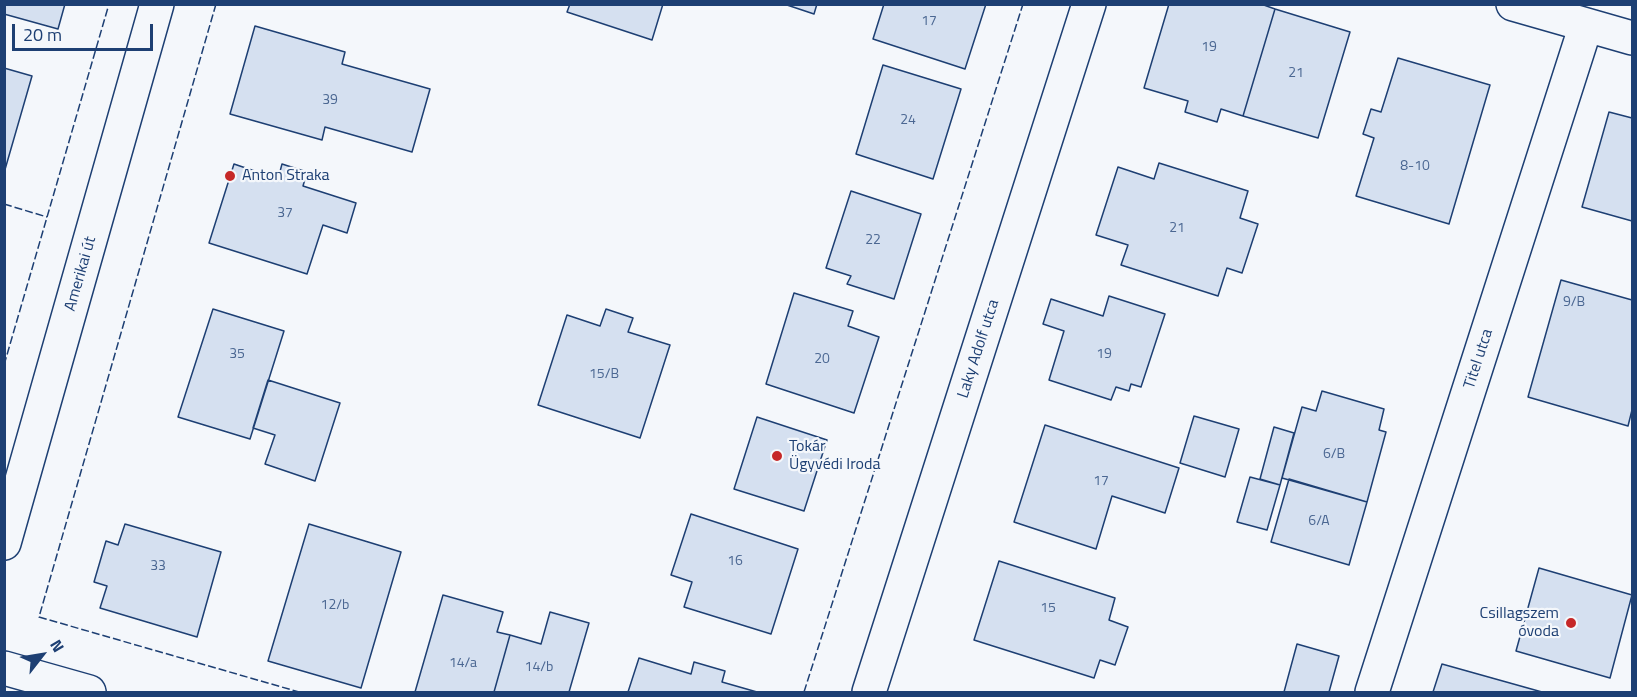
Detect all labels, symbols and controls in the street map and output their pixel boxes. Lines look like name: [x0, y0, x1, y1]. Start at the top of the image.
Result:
scale bar: [15, 12, 156, 50]
house number: 17: [921, 14, 937, 30]
text: 20 m: [23, 21, 62, 48]
house number: 19: [1201, 40, 1217, 56]
house number: 21: [1288, 66, 1304, 82]
house number: 39: [322, 93, 338, 109]
house number: 24: [900, 113, 916, 129]
house number: 8-10: [1400, 159, 1430, 175]
place label: Anton Straka: [242, 166, 330, 186]
marker: Anton Straka: [223, 169, 237, 183]
house number: 37: [277, 206, 293, 222]
house number: 21: [1169, 221, 1185, 237]
house number: 22: [865, 233, 881, 249]
street label: Amerikai út: [61, 234, 101, 314]
house number: 9/B: [1563, 295, 1585, 311]
street label: Laky Adolf utca: [954, 297, 1004, 401]
street label: Titel utca: [1460, 327, 1498, 391]
house number: 35: [229, 347, 245, 363]
house number: 19: [1096, 347, 1112, 363]
house number: 20: [814, 352, 830, 368]
house number: 15/B: [589, 367, 619, 383]
place label: Tokár Ügyvédi Iroda: [789, 437, 880, 475]
house number: 6/B: [1323, 447, 1345, 463]
marker: Tokár Ügyvédi Iroda: [770, 449, 784, 463]
house number: 17: [1093, 474, 1109, 490]
house number: 6/A: [1308, 514, 1330, 530]
house number: 16: [727, 554, 743, 570]
house number: 33: [150, 559, 166, 575]
house number: 12/b: [321, 598, 349, 614]
house number: 15: [1040, 601, 1056, 617]
place label: Csillagszem óvoda: [1480, 604, 1559, 642]
marker: Csillagszem óvoda: [1564, 616, 1578, 630]
north arrow: [12, 625, 72, 685]
text: N: [44, 635, 71, 657]
house number: 14/a: [449, 656, 477, 672]
house number: 14/b: [525, 660, 553, 676]

